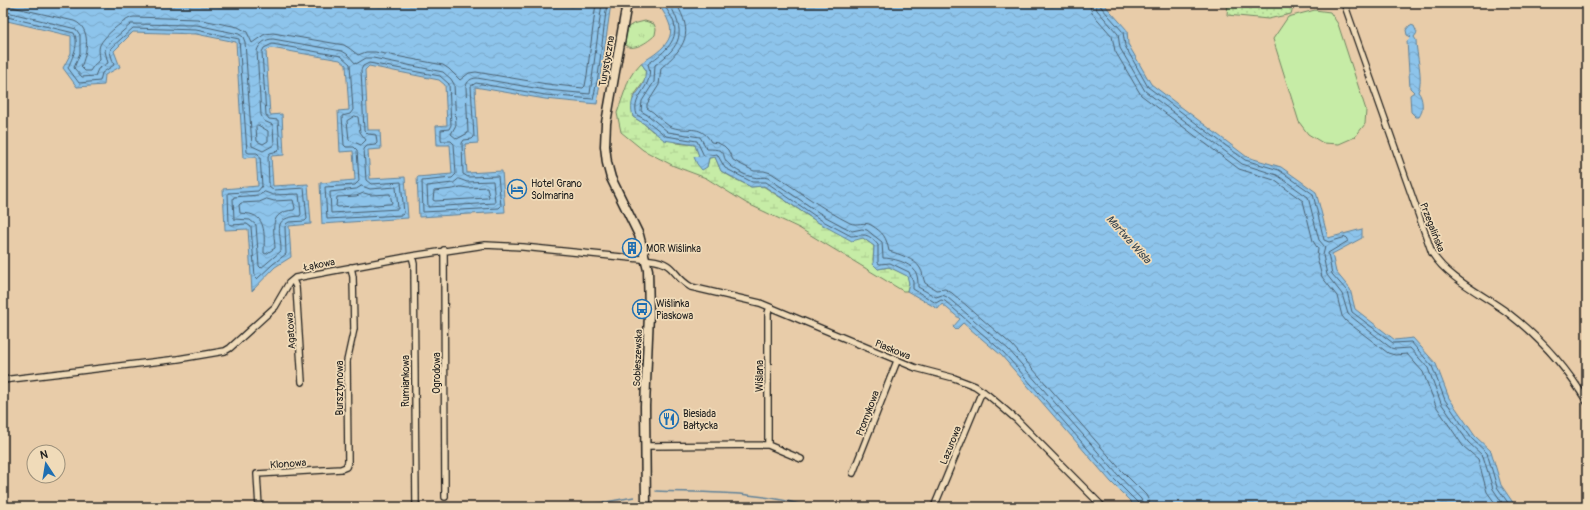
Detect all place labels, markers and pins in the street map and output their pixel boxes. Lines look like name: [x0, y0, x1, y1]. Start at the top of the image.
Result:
hotel icon: Hotel Grano Solmarina: [506, 178, 528, 200]
place label: Hotel Grano Solmarina: [531, 178, 583, 202]
building icon: MOR Wiślinka: [621, 237, 643, 259]
place label: MOR Wiślinka: [646, 243, 701, 255]
bus stop icon: Wiślinka Piaskowa: [631, 298, 653, 320]
place label: Wiślinka Piaskowa: [656, 298, 694, 322]
restaurant icon: Biesiada Bałtycka: [658, 408, 680, 430]
place label: Biesiada Bałtycka: [683, 408, 718, 432]

